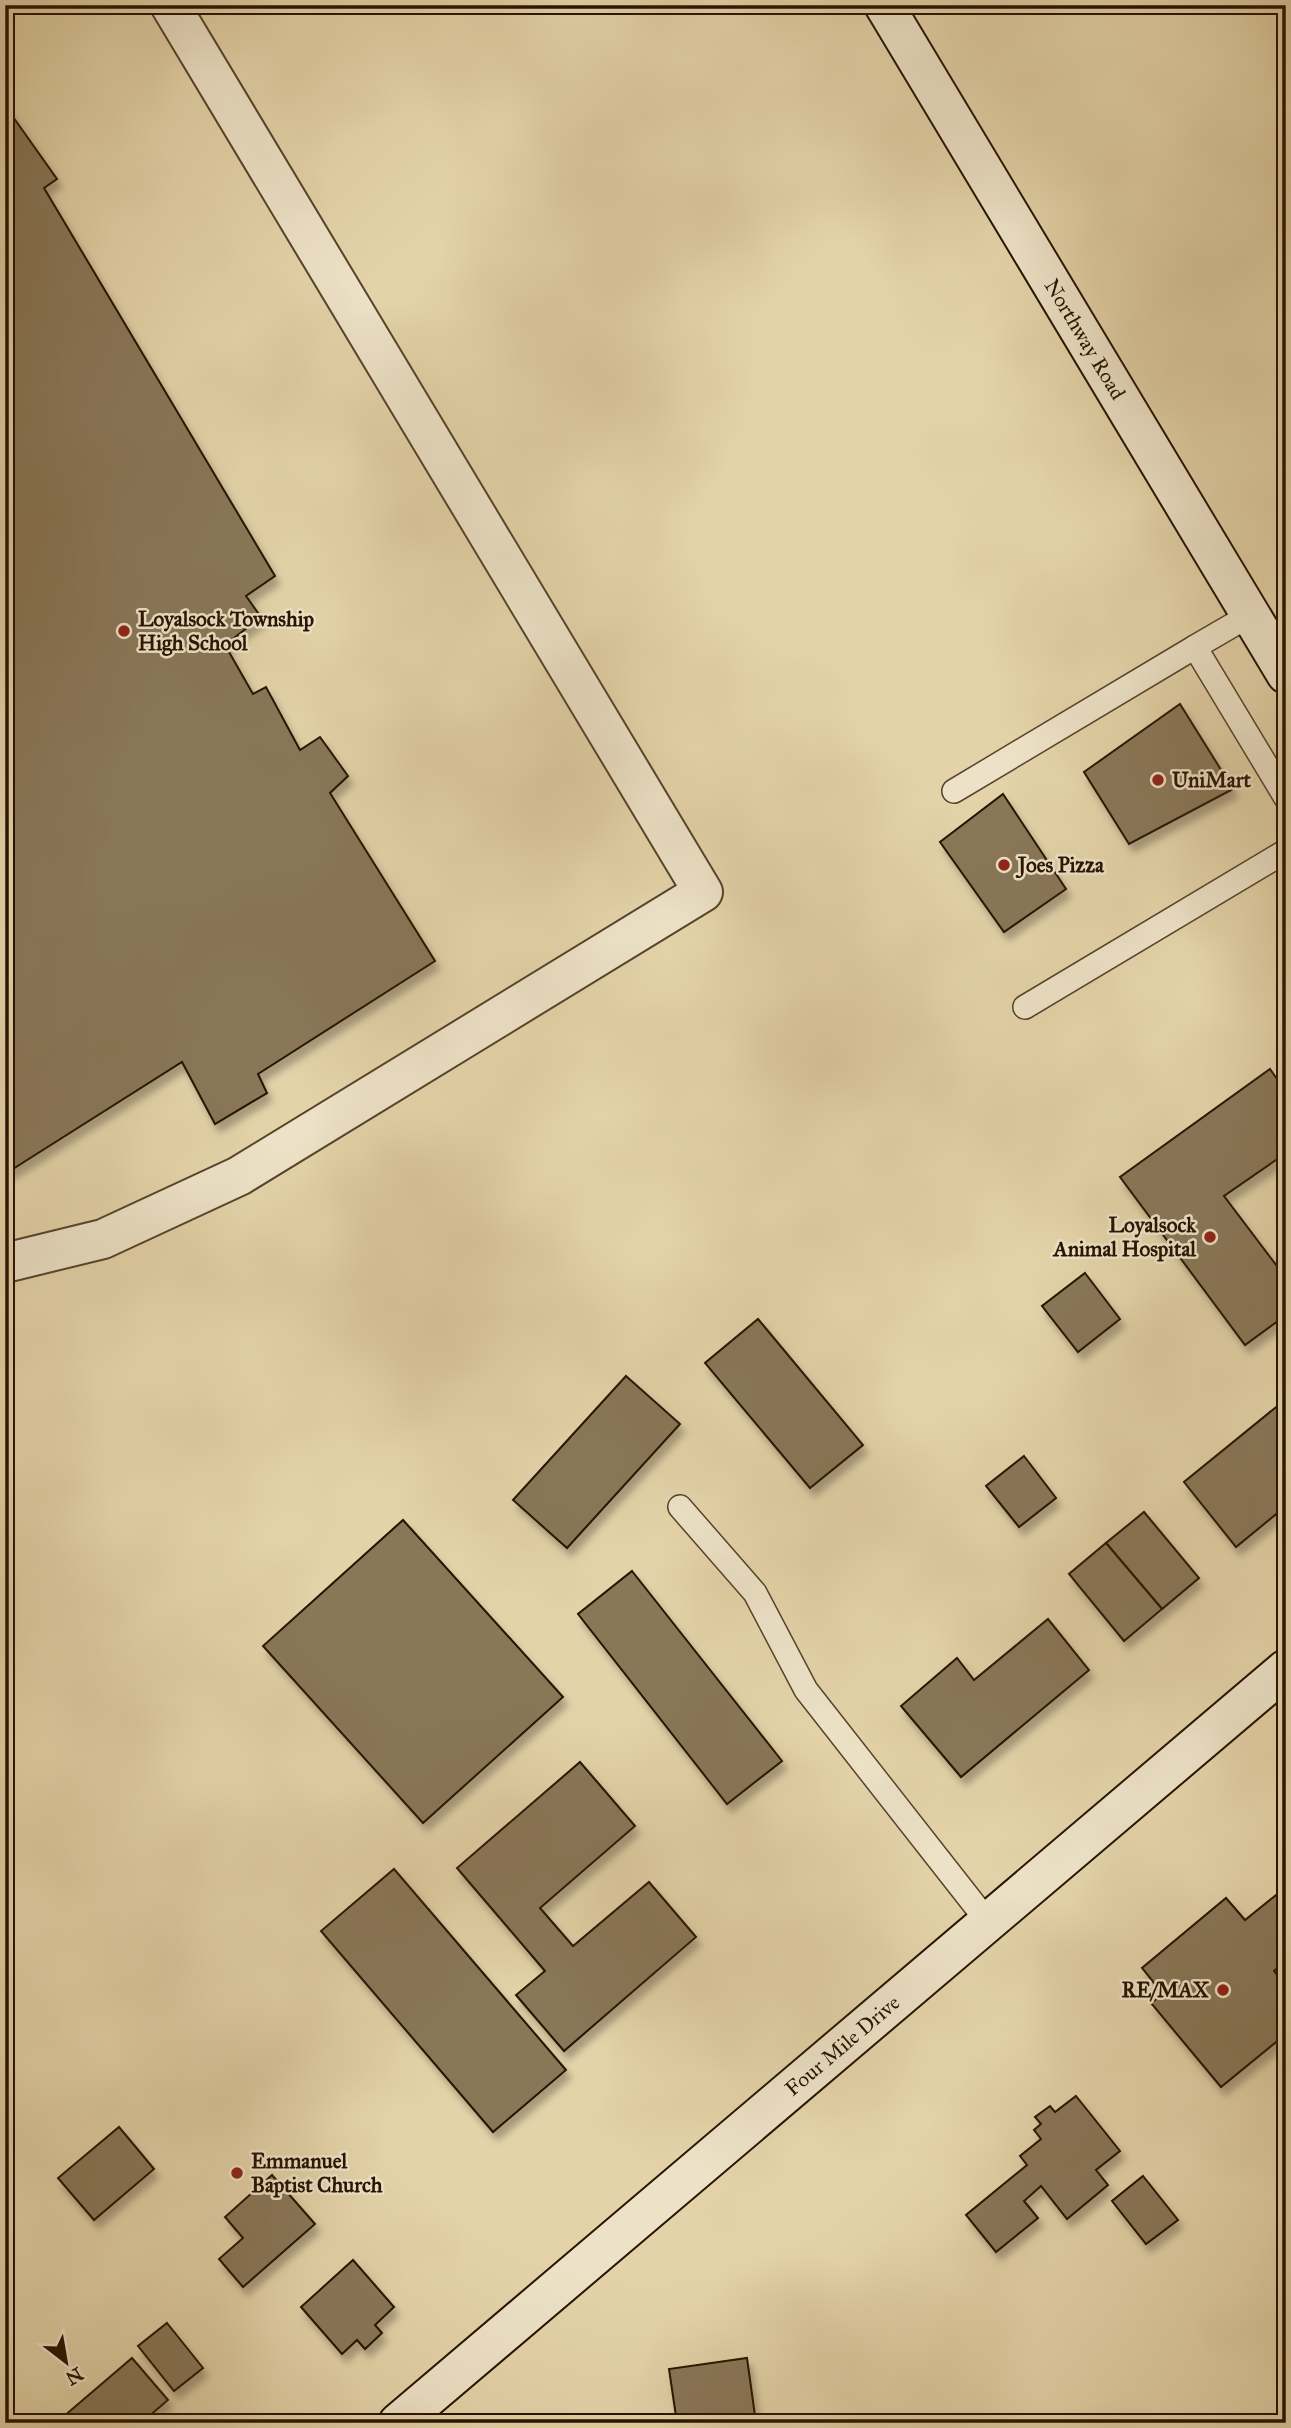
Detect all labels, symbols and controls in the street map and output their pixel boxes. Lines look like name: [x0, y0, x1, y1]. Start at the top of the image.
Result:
street label: Northway Road: [1039, 274, 1131, 405]
place label: Loyalsock Township High School: [138, 606, 314, 656]
marker: Loyalsock Township High School: [116, 623, 132, 639]
place label: UniMart: [1172, 767, 1252, 793]
marker: UniMart: [1150, 772, 1166, 788]
place label: Joes Pizza: [1015, 852, 1105, 879]
marker: Joes Pizza: [996, 857, 1012, 873]
place label: Loyalsock Animal Hospital: [1052, 1212, 1197, 1262]
marker: Loyalsock Animal Hospital: [1202, 1229, 1218, 1245]
place label: RE/MAX: [1121, 1977, 1210, 2003]
marker: RE/MAX: [1215, 1982, 1231, 1998]
street label: Four Mile Drive: [780, 1989, 905, 2102]
place label: Emmanuel Baptist Church: [251, 2148, 383, 2198]
marker: Emmanuel Baptist Church: [229, 2165, 245, 2181]
north arrow: [32, 2326, 102, 2396]
text: N: [62, 2362, 87, 2390]

